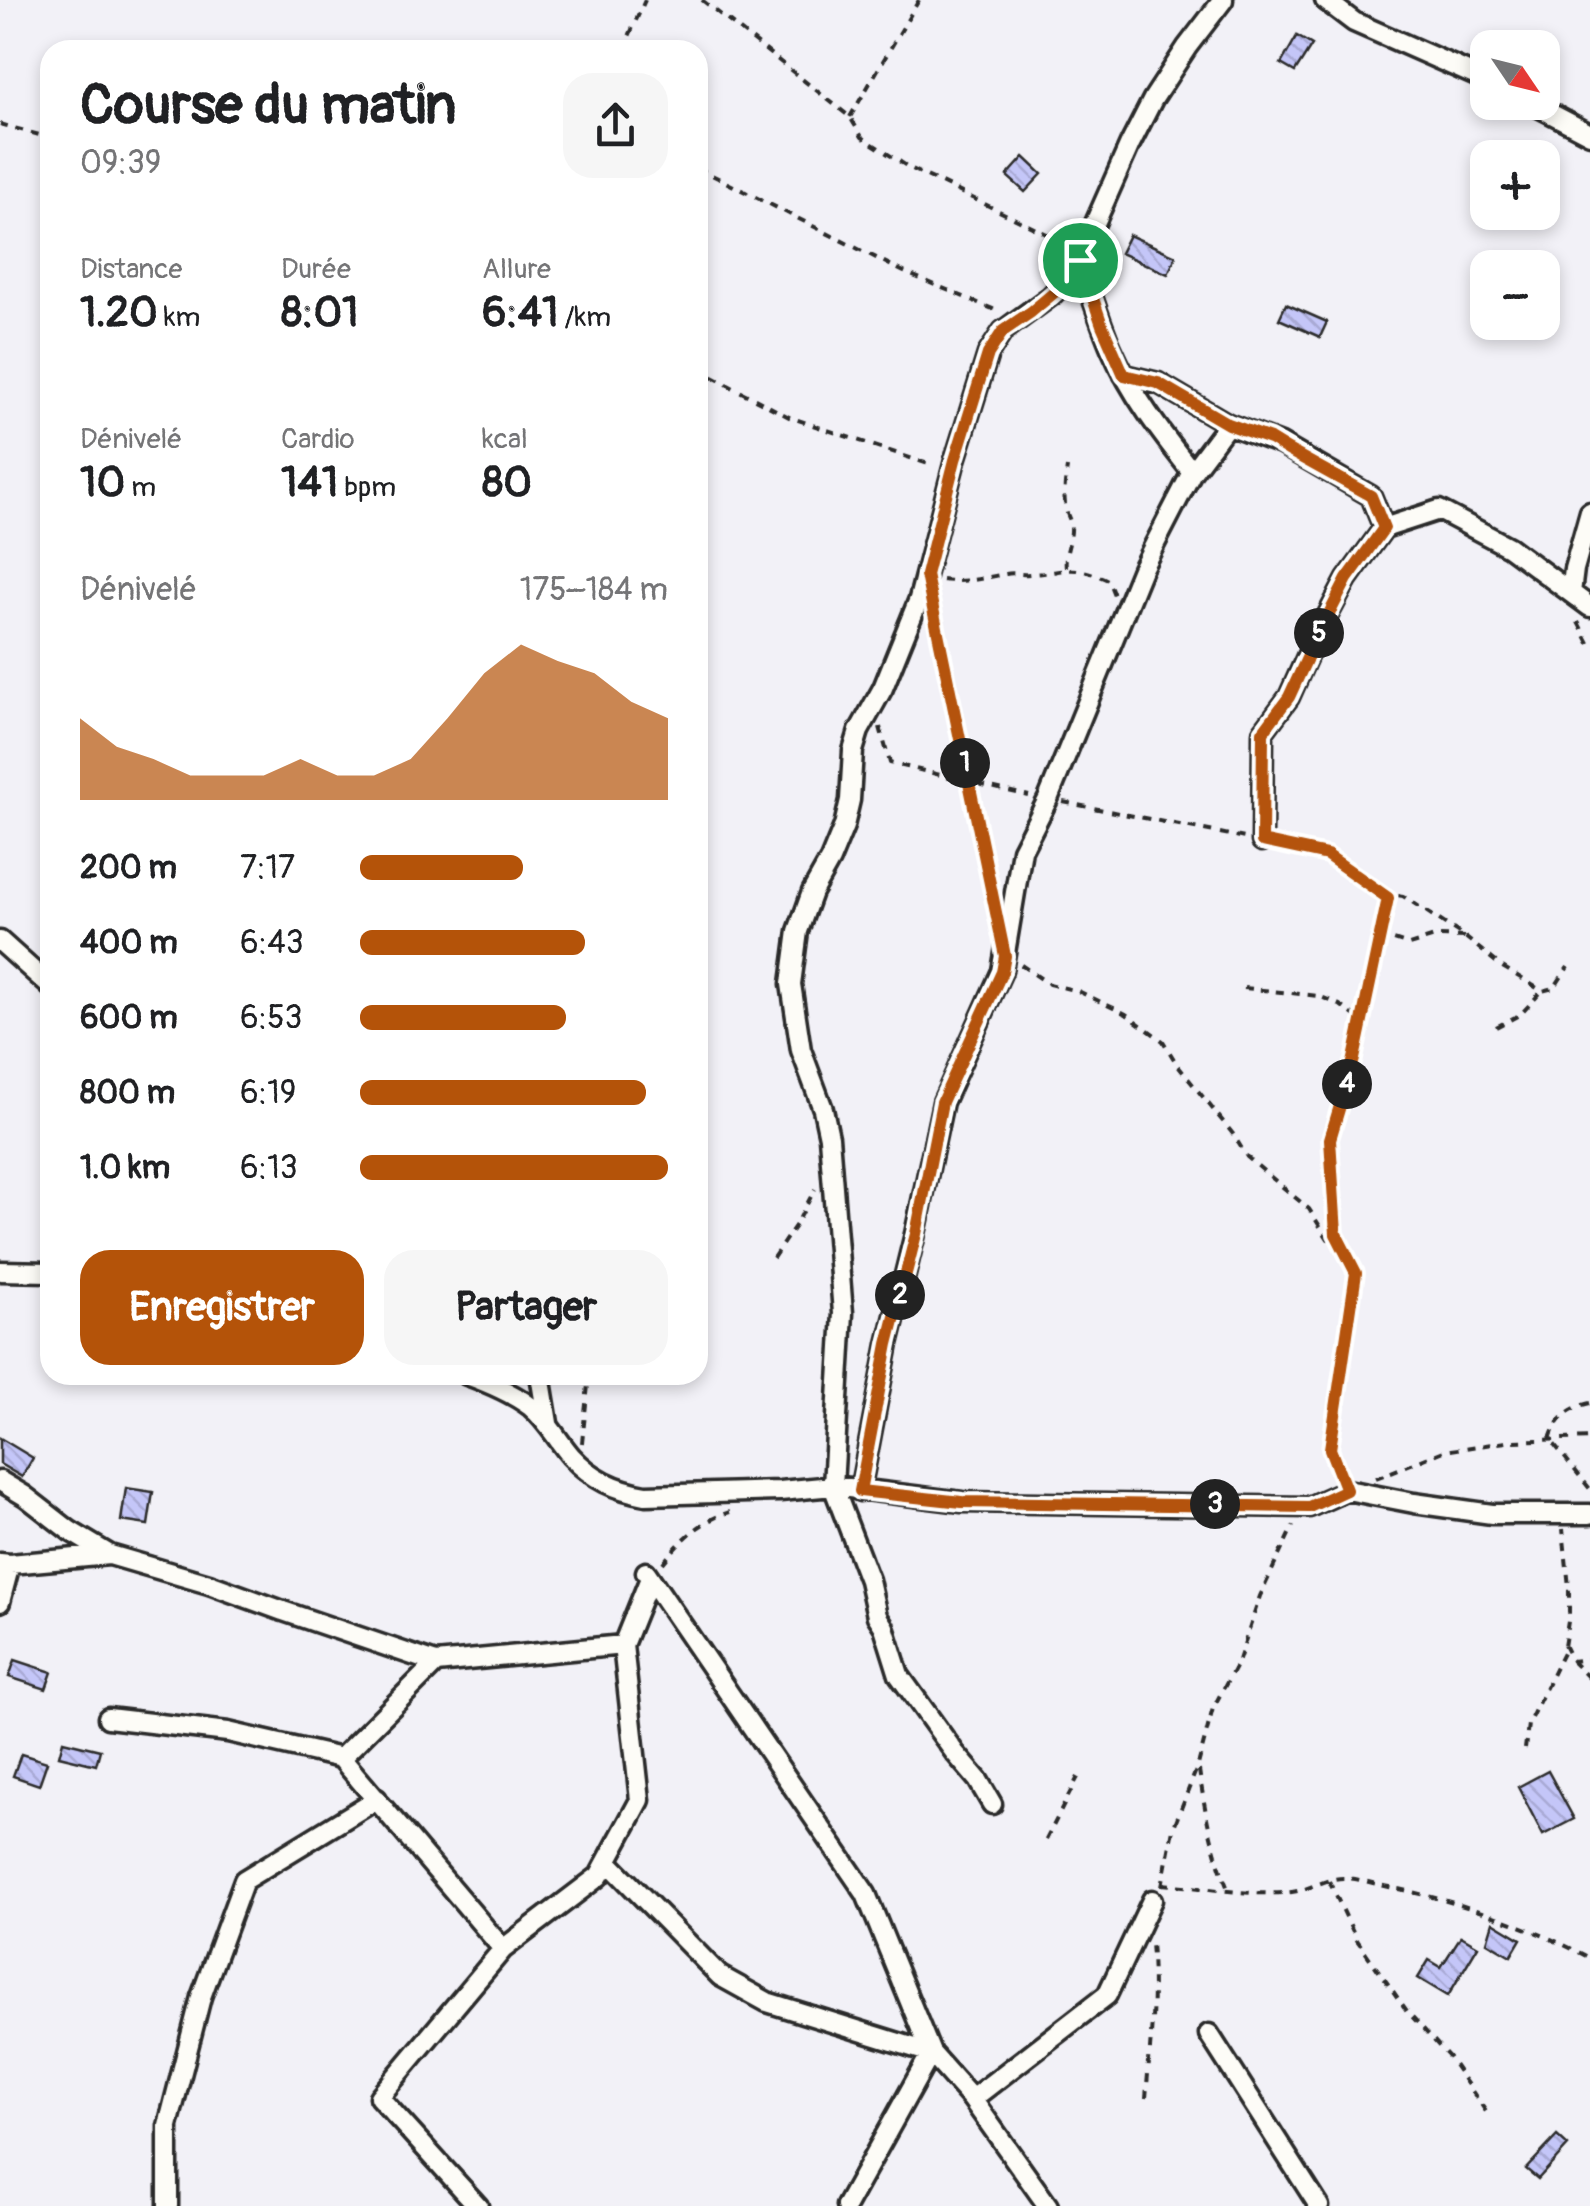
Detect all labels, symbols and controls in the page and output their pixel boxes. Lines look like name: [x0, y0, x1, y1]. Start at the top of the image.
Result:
north arrow: [1470, 30, 1560, 120]
map controls: [1470, 30, 1560, 340]
text: Course du matin: [80, 71, 456, 140]
button: share: [563, 73, 668, 178]
button: +: [1470, 140, 1560, 230]
text: 09:39: [80, 143, 161, 183]
pin: [1038, 218, 1123, 303]
icon: arrive: [1053, 233, 1108, 288]
button: −: [1470, 250, 1560, 340]
text: Distance: [80, 252, 182, 287]
text: Durée: [281, 252, 351, 287]
text: Allure: [482, 252, 551, 287]
text: 1.20: [80, 287, 158, 339]
text: 8:01: [281, 287, 359, 339]
text: 6:41: [482, 287, 558, 339]
text: km: [158, 300, 200, 335]
text: /km: [558, 300, 611, 335]
text: Dénivelé: [80, 422, 182, 457]
text: Cardio: [281, 422, 354, 457]
text: kcal: [482, 422, 528, 457]
text: 10: [80, 457, 125, 509]
text: 141: [281, 457, 338, 509]
text: 80: [482, 457, 532, 509]
text: m: [125, 470, 156, 505]
text: bpm: [338, 470, 396, 505]
text: Dénivelé: [80, 570, 197, 610]
text: 175–184 m: [520, 570, 668, 610]
pin: 5: [1294, 608, 1344, 658]
text: 5: [1311, 615, 1327, 650]
pin: 1: [940, 738, 990, 788]
text: 1: [960, 745, 970, 780]
text: 200 m: [80, 848, 177, 888]
text: 7:17: [240, 848, 295, 888]
text: 400 m: [80, 923, 178, 963]
text: 6:43: [240, 923, 304, 963]
text: 600 m: [80, 998, 178, 1038]
text: 6:53: [240, 998, 302, 1038]
pin: 4: [1322, 1059, 1372, 1109]
text: 4: [1339, 1066, 1355, 1101]
text: 800 m: [80, 1073, 175, 1113]
text: 6:19: [240, 1073, 296, 1113]
text: 1.0 km: [80, 1148, 170, 1188]
text: 6:13: [240, 1148, 298, 1188]
button: Enregistrer: [80, 1250, 364, 1365]
button: Partager: [384, 1250, 668, 1365]
pin: 2: [875, 1270, 925, 1320]
text: 2: [892, 1277, 908, 1312]
pin: 3: [1190, 1479, 1240, 1529]
text: 3: [1207, 1486, 1223, 1521]

